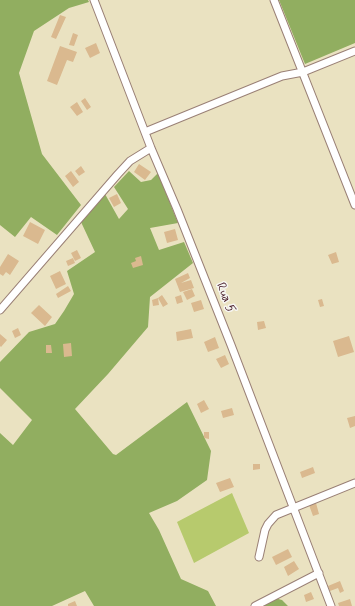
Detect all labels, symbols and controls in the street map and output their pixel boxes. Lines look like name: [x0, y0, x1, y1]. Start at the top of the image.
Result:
street label: Rua 5: [212, 281, 238, 315]

